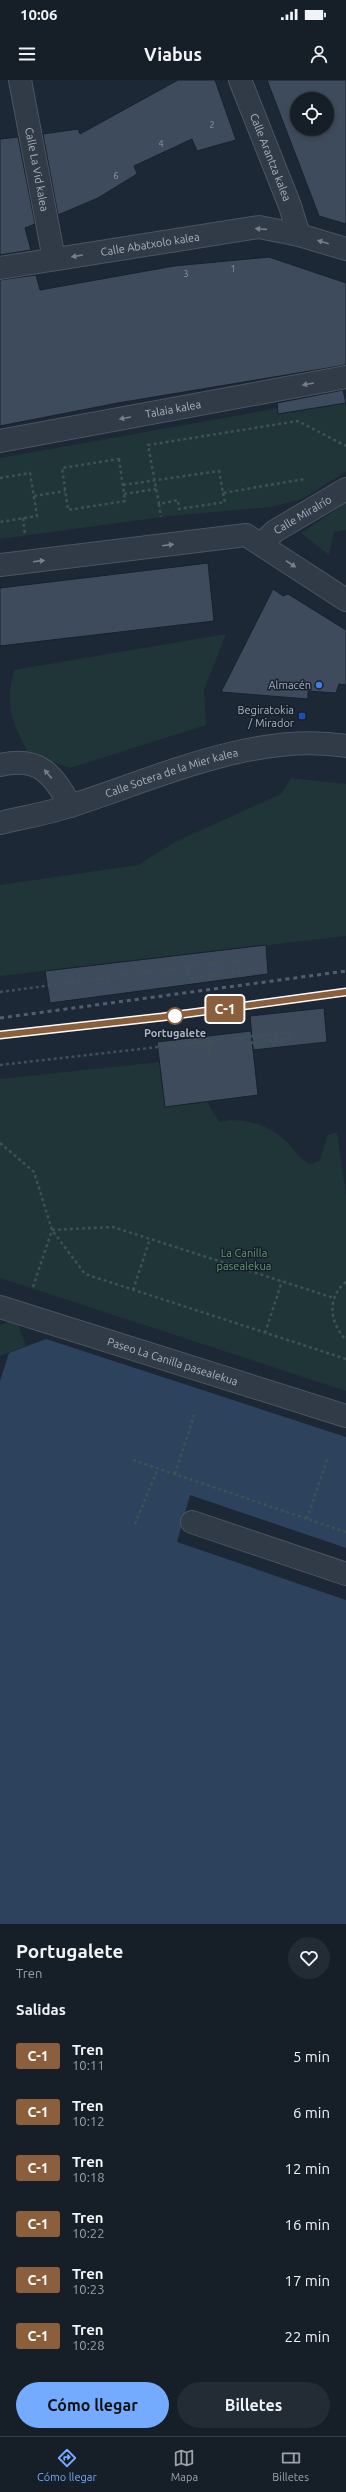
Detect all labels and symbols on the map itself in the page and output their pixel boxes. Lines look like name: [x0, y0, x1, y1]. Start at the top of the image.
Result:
street label: Calle Arantza kalea: [248, 111, 293, 203]
house number: 2: [209, 120, 215, 130]
street label: Calle La Vid kalea: [23, 126, 51, 212]
house number: 4: [158, 139, 164, 149]
house number: 6: [113, 171, 119, 181]
one-way arrow: [255, 225, 267, 232]
street label: Calle Abatxolo kalea: [100, 230, 201, 258]
one-way arrow: [316, 239, 328, 245]
one-way arrow: [71, 253, 84, 259]
house number: 1: [230, 264, 236, 274]
house number: 3: [183, 269, 189, 279]
one-way arrow: [302, 381, 314, 387]
street label: Talaia kalea: [144, 398, 202, 420]
one-way arrow: [119, 415, 131, 421]
street label: Calle Miralrío: [271, 493, 334, 536]
one-way arrow: [162, 542, 174, 548]
one-way arrow: [33, 557, 45, 564]
one-way arrow: [285, 560, 297, 567]
place label: Almacén: [268, 679, 311, 691]
marker: Almacén: [314, 680, 324, 690]
place label: Begiratokia / Mirador: [238, 704, 295, 729]
marker: Begiratokia / Mirador: [297, 711, 307, 721]
street label: Calle Sotera de la Mier kalea: [104, 746, 239, 800]
one-way arrow: [44, 769, 53, 780]
line badge: C-1: [202, 996, 248, 1022]
marker: Portugalete: [166, 1007, 184, 1025]
place label: Portugalete: [144, 1027, 206, 1039]
park label: La Canilla pasealekua: [216, 1247, 272, 1272]
street label: Paseo La Canilla pasealekua: [106, 1335, 239, 1388]

